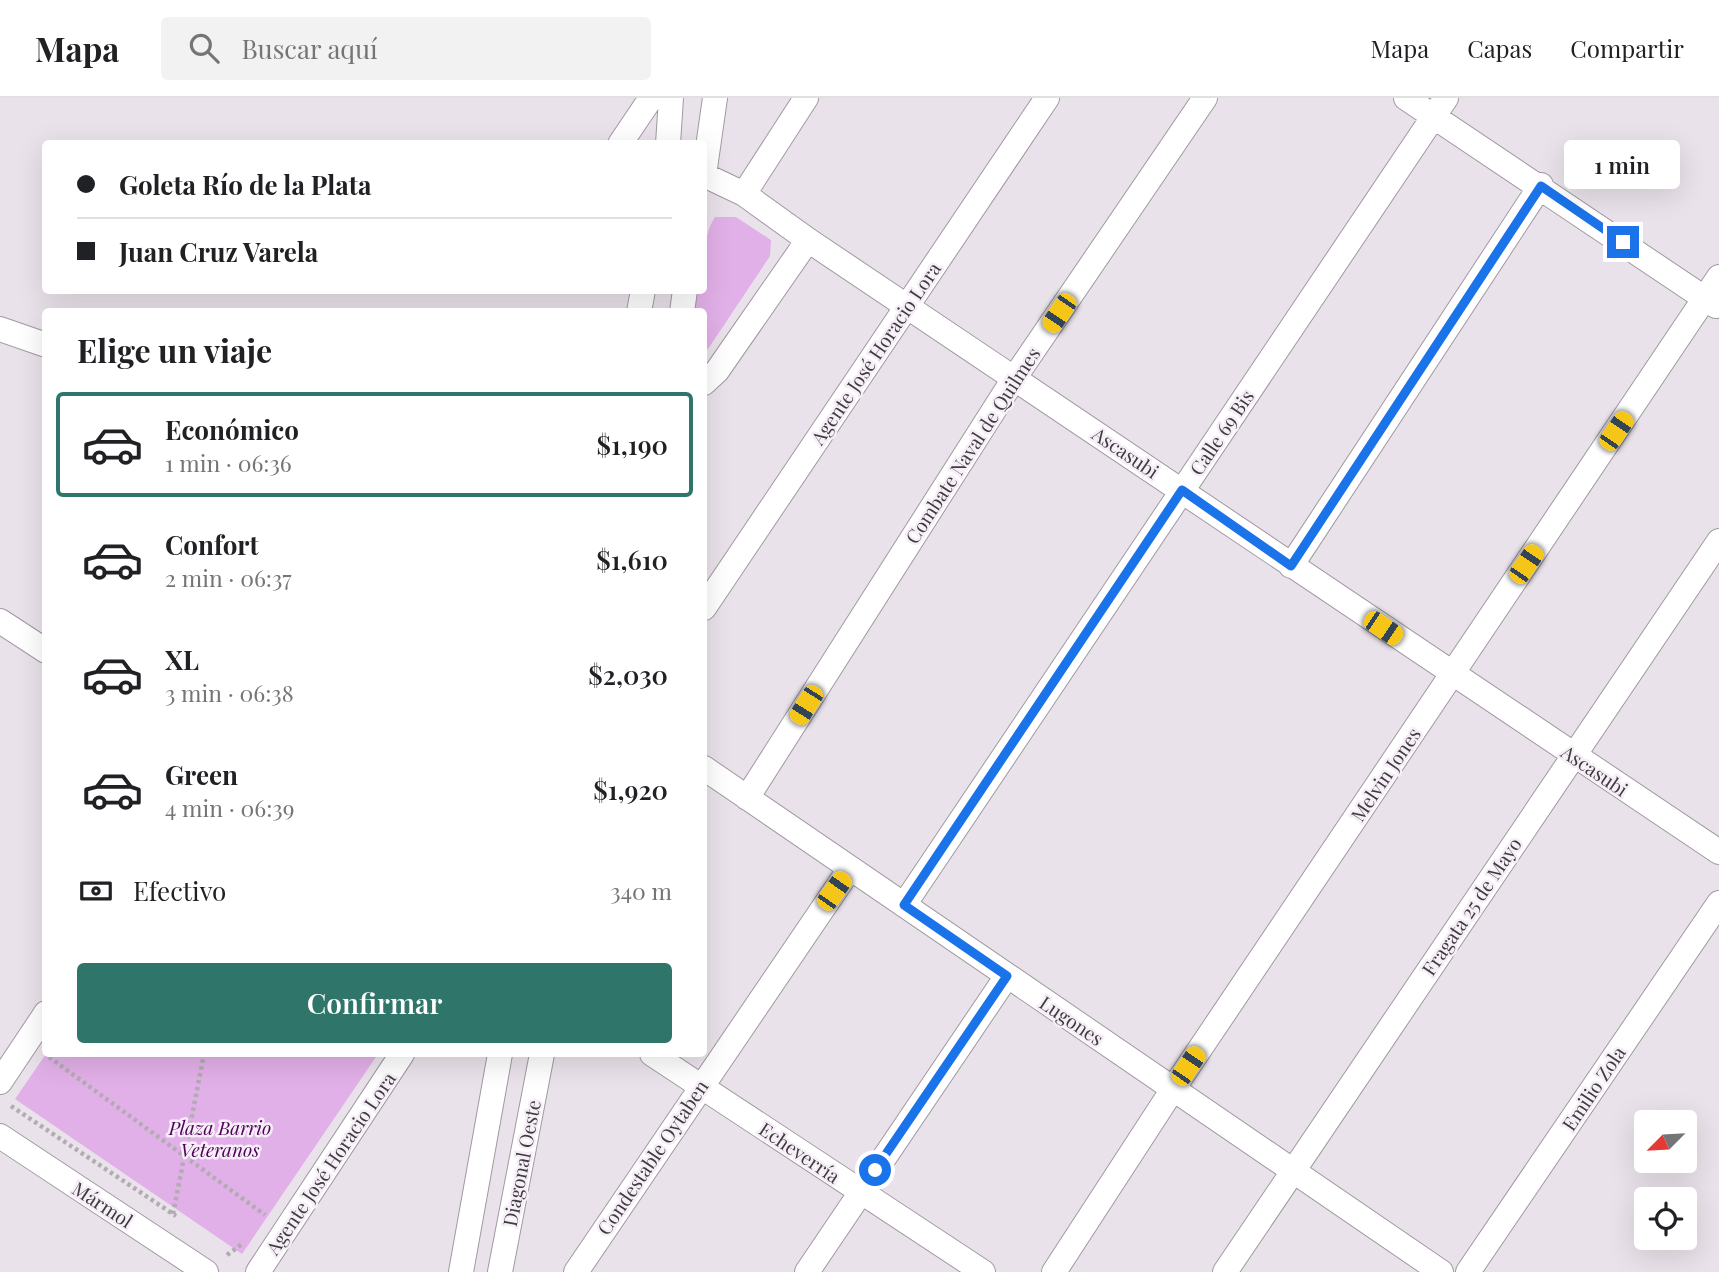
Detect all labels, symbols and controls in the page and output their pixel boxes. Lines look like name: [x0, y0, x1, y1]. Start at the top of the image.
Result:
search box: [161, 17, 651, 80]
text: Mapa: [35, 26, 119, 70]
icon: search: [185, 29, 223, 67]
text: Buscar aquí: [241, 31, 378, 66]
text: Mapa: [1371, 32, 1429, 64]
text: Capas: [1467, 32, 1532, 64]
text: Compartir: [1570, 32, 1684, 64]
callout: 1 min: [1565, 141, 1681, 190]
text: 1 min: [1594, 149, 1650, 180]
text: Goleta Río de la Plata: [119, 167, 371, 202]
route end: [1607, 226, 1639, 258]
text: Juan Cruz Varela: [119, 234, 318, 269]
street label: Agente José Horacio Lora: [804, 256, 946, 450]
car: [1039, 290, 1080, 336]
text: Elige un viaje: [77, 328, 272, 371]
street label: Combate Naval de Quilmes: [899, 342, 1045, 548]
street label: Calle 69 Bis: [1183, 384, 1259, 480]
car: [1596, 408, 1637, 454]
text: Económico: [165, 412, 299, 447]
icon: car: [81, 413, 144, 476]
street label: Ascasubi: [1087, 420, 1165, 484]
text: $1,190: [596, 427, 668, 462]
text: 1 min · 06:36: [165, 447, 292, 478]
text: Confort: [165, 527, 259, 562]
icon: car: [81, 528, 144, 591]
car: [1506, 541, 1547, 587]
text: $1,610: [596, 542, 668, 577]
text: 2 min · 06:37: [165, 562, 292, 593]
car: [1360, 608, 1407, 648]
text: XL: [165, 642, 199, 677]
icon: car: [81, 643, 144, 706]
text: $2,030: [588, 657, 668, 692]
text: 3 min · 06:38: [165, 677, 294, 708]
car: [786, 682, 827, 728]
street label: Melvin Jones: [1344, 722, 1426, 826]
street label: Ascasubi: [1556, 738, 1634, 802]
text: Green: [165, 757, 238, 792]
icon: car: [81, 758, 144, 821]
text: $1,920: [593, 772, 668, 807]
text: 4 min · 06:39: [165, 792, 294, 823]
street label: Fragata 25 de Mayo: [1415, 832, 1527, 980]
car: [814, 868, 855, 914]
icon: cash: [77, 872, 115, 910]
text: Efectivo: [133, 873, 226, 908]
text: 340 m: [610, 875, 672, 906]
button: Confirmar: [77, 963, 672, 1043]
street label: Lugones: [1035, 989, 1109, 1051]
street label: Emilio Zola: [1555, 1040, 1631, 1135]
car: [1168, 1043, 1209, 1089]
street label: Agente José Horacio Lora: [259, 1066, 401, 1260]
street label: Condestable Oytaben: [590, 1074, 714, 1240]
street label: Diagonal Oeste: [496, 1097, 546, 1229]
north arrow: [1634, 1110, 1698, 1172]
map controls: [1634, 1110, 1697, 1250]
park label: Plaza Barrio Veteranos: [168, 1114, 271, 1162]
street label: Echeverría: [755, 1115, 846, 1189]
route start: [859, 1154, 891, 1186]
street label: Mármol: [68, 1175, 139, 1233]
button: locate: [1634, 1187, 1697, 1250]

